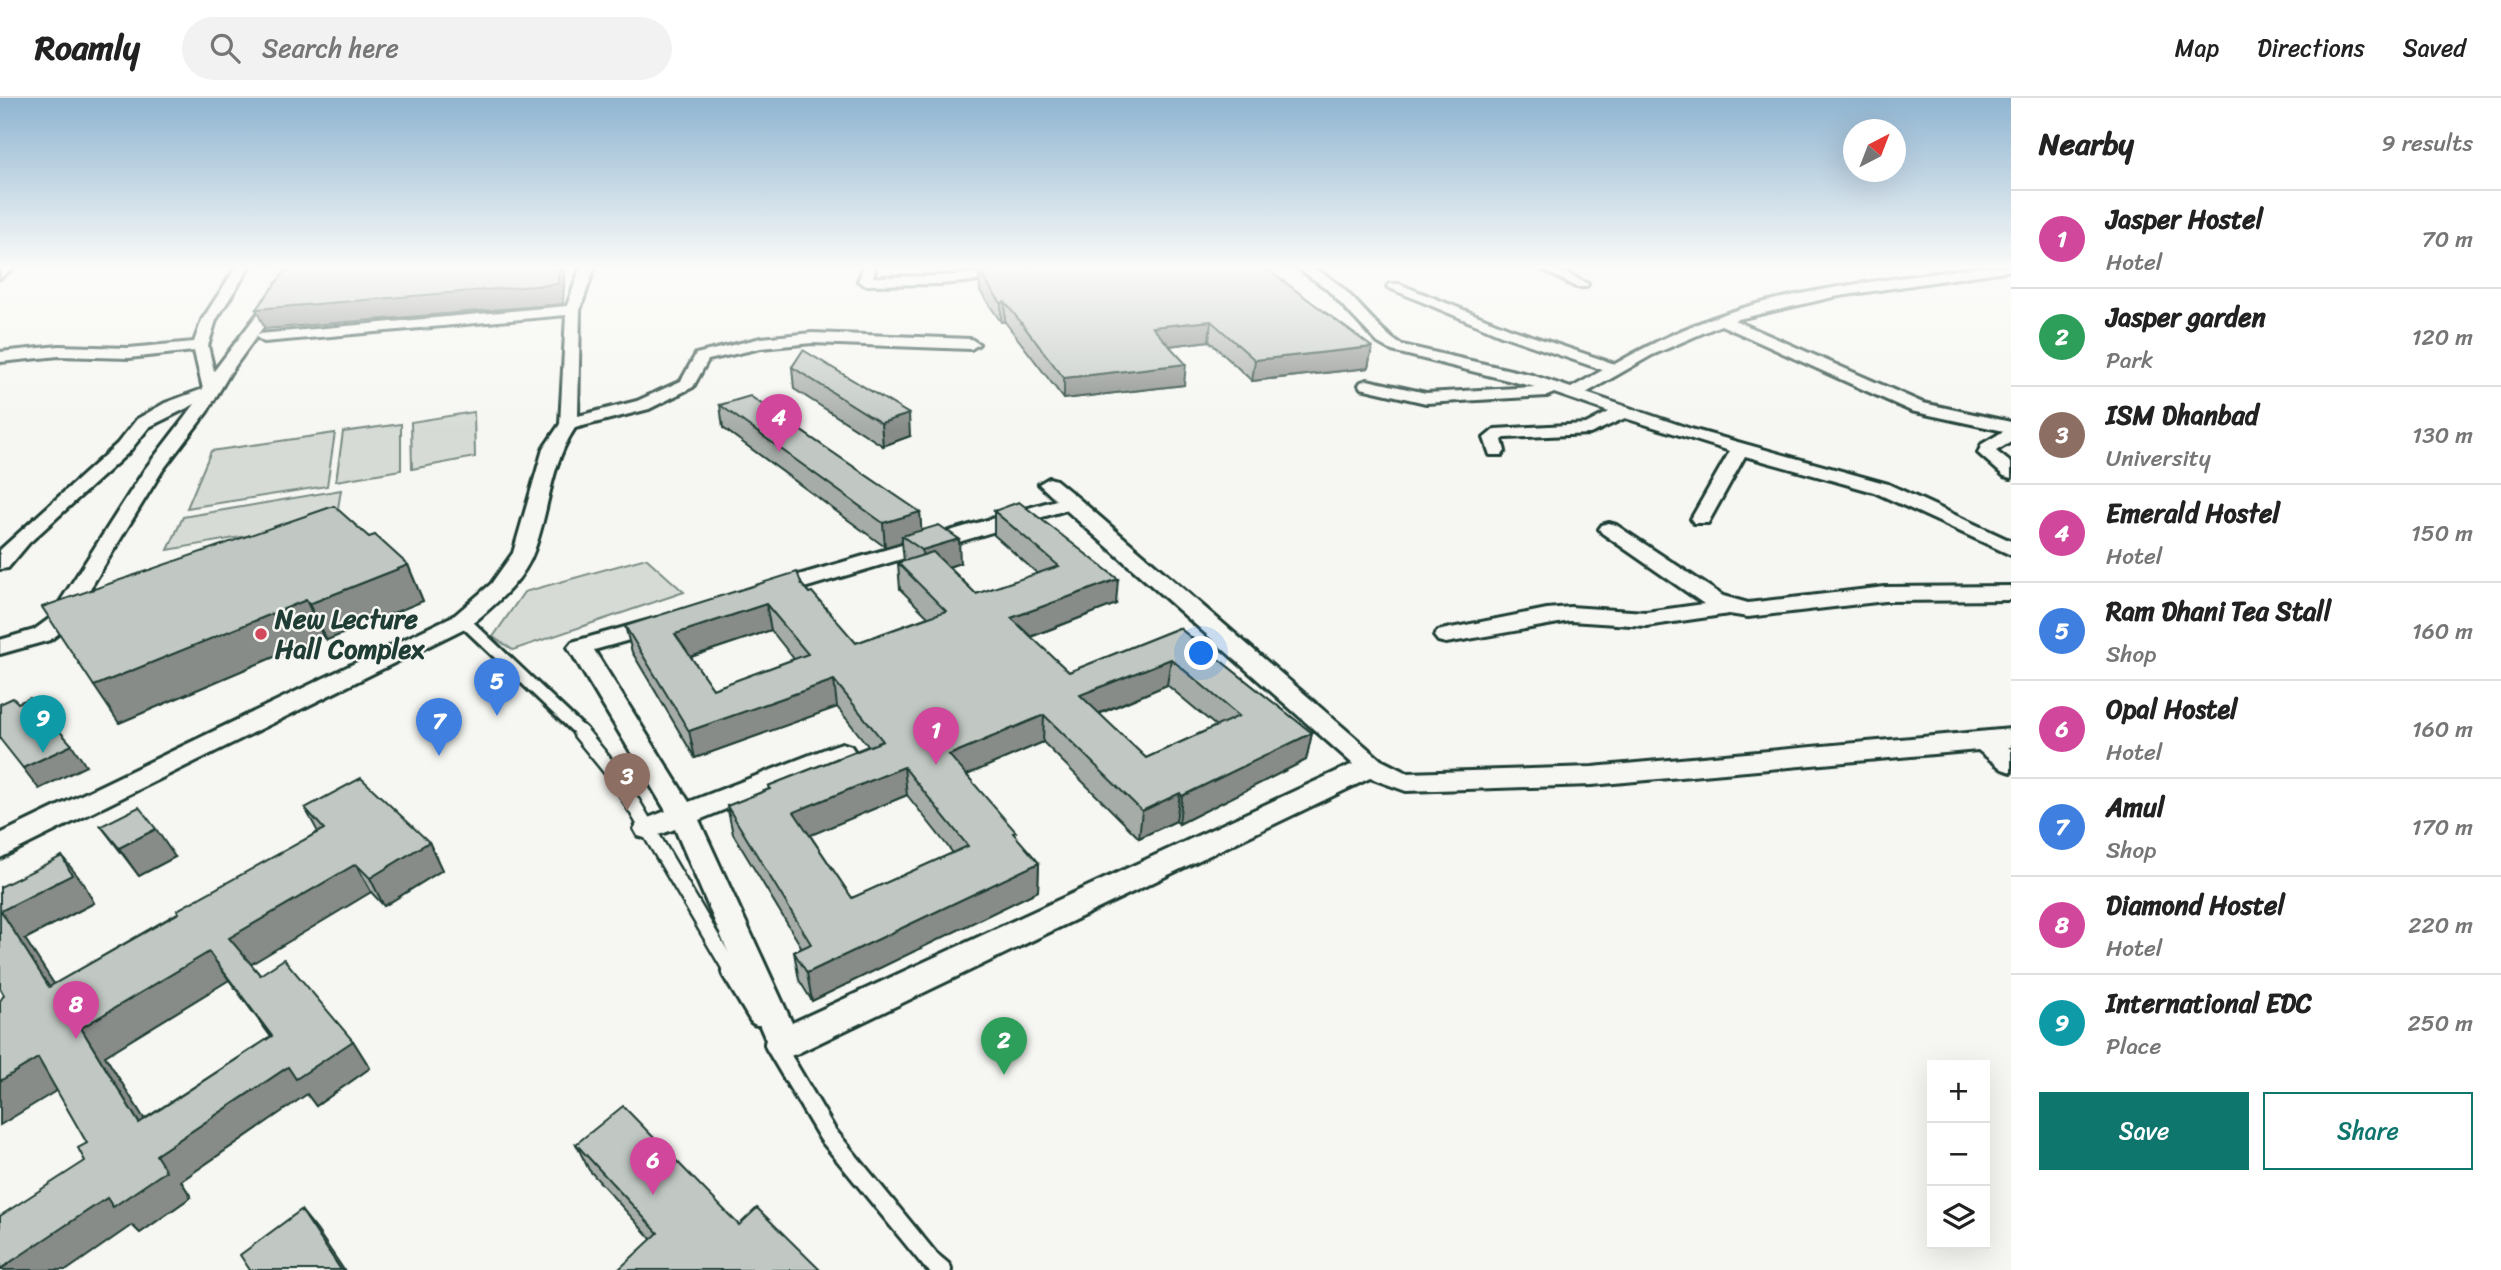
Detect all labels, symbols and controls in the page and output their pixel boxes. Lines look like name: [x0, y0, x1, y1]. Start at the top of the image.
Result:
search box: [182, 17, 672, 80]
text: Roamly: [35, 19, 140, 77]
text: Search here: [262, 25, 399, 71]
text: Map: [2175, 27, 2219, 69]
text: Directions: [2257, 27, 2365, 69]
text: Saved: [2403, 27, 2466, 69]
icon: search: [206, 29, 244, 67]
text: Nearby: [2039, 117, 2134, 171]
north arrow: [1843, 119, 1906, 182]
text: 9 results: [2382, 123, 2473, 164]
text: Jasper Hostel: [2106, 196, 2263, 242]
text: 1: [2057, 219, 2067, 260]
text: 70 m: [2422, 219, 2473, 260]
text: Hotel: [2106, 242, 2162, 283]
text: Jasper garden: [2106, 294, 2266, 340]
text: 2: [2055, 317, 2069, 358]
text: 120 m: [2412, 317, 2473, 358]
text: Park: [2106, 340, 2153, 381]
text: ISM Dhanbad: [2106, 392, 2259, 438]
pin: 4: [756, 394, 802, 452]
text: 3: [2056, 415, 2068, 456]
text: 130 m: [2412, 415, 2473, 456]
text: University: [2106, 438, 2211, 479]
text: Emerald Hostel: [2106, 490, 2280, 536]
text: 4: [2055, 513, 2069, 554]
text: 150 m: [2411, 513, 2473, 554]
text: Hotel: [2106, 536, 2162, 577]
text: Ram Dhani Tea Stall: [2106, 588, 2331, 634]
place label: New Lecture Hall Complex: [274, 596, 425, 672]
text: 5: [2055, 611, 2069, 652]
text: 160 m: [2412, 611, 2473, 652]
marker: New Lecture Hall Complex: [253, 626, 269, 642]
text: Shop: [2106, 634, 2156, 675]
your location: [1184, 636, 1218, 670]
pin: 5: [474, 658, 520, 716]
text: Opal Hostel: [2106, 686, 2237, 732]
pin: 9: [20, 695, 66, 753]
pin: 7: [416, 698, 462, 756]
pin: 1: [913, 707, 959, 765]
text: 6: [2055, 709, 2069, 750]
text: 160 m: [2412, 709, 2473, 750]
text: Hotel: [2106, 732, 2162, 773]
pin: 3: [604, 753, 650, 811]
text: Amul: [2106, 784, 2164, 830]
text: 7: [2055, 807, 2069, 848]
text: 170 m: [2412, 807, 2473, 848]
text: Shop: [2106, 830, 2156, 871]
text: Diamond Hostel: [2106, 882, 2285, 928]
text: 8: [2055, 905, 2069, 946]
text: 220 m: [2408, 905, 2473, 946]
text: Hotel: [2106, 928, 2162, 969]
text: International EDC: [2106, 980, 2312, 1026]
pin: 8: [53, 981, 99, 1039]
text: 9: [2055, 1003, 2069, 1044]
text: 250 m: [2407, 1003, 2473, 1044]
pin: 2: [981, 1017, 1027, 1075]
text: Place: [2106, 1026, 2161, 1067]
map controls: [1927, 1060, 1990, 1249]
button: +: [1927, 1060, 1990, 1123]
button: Save: [2039, 1092, 2249, 1170]
button: Share: [2263, 1092, 2473, 1170]
button: −: [1927, 1123, 1990, 1186]
pin: 6: [630, 1137, 676, 1195]
button: layers: [1927, 1186, 1990, 1249]

